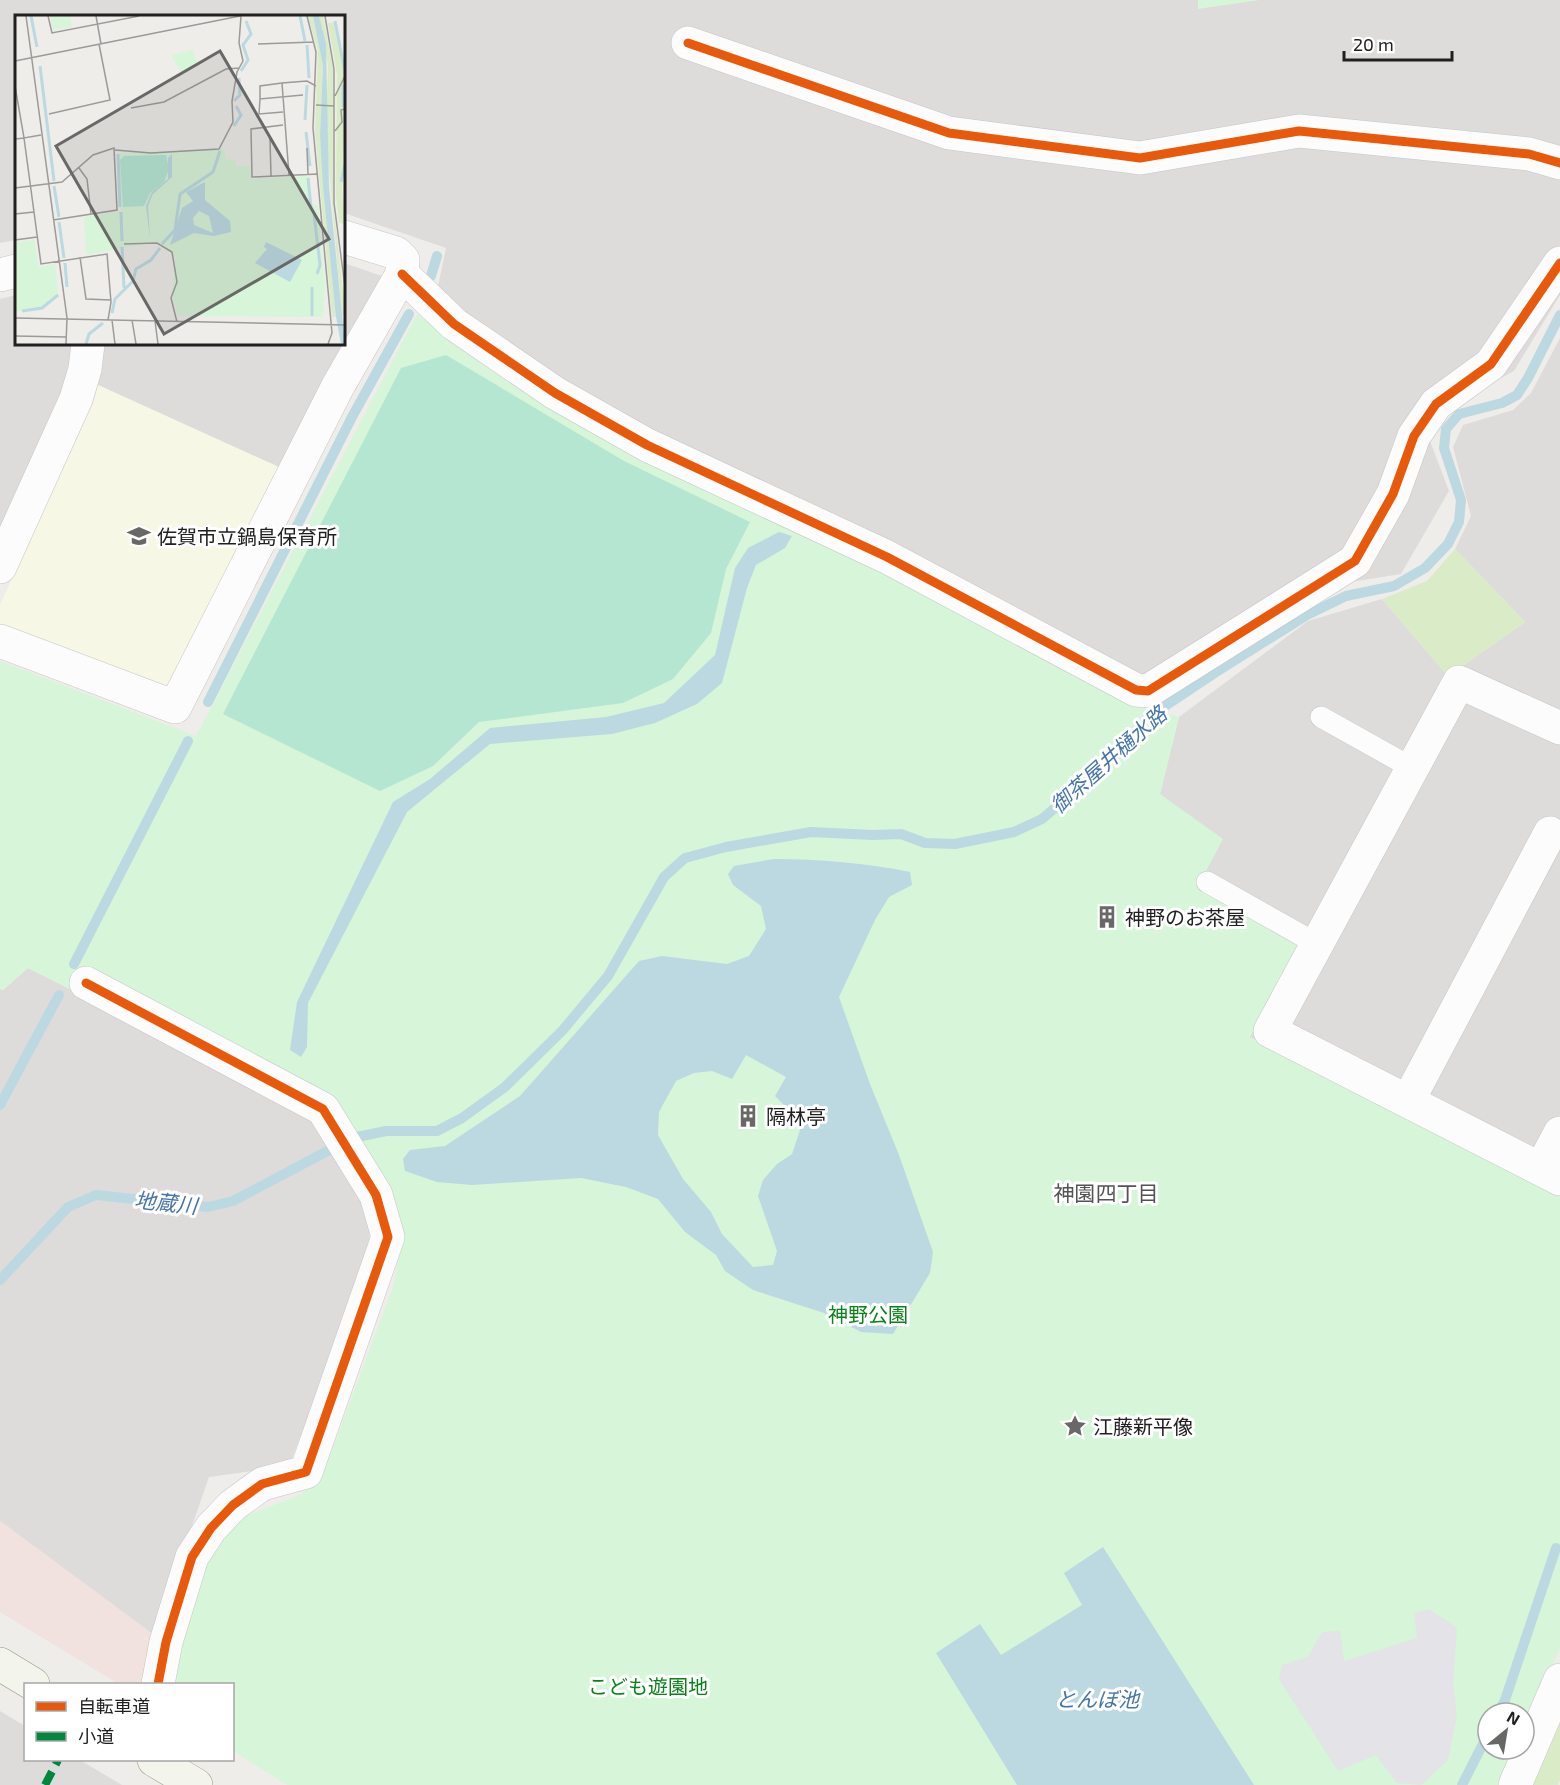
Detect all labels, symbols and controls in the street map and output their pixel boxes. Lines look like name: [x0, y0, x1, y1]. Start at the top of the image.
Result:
inset map: [15, 15, 345, 345]
scale bar: [1344, 24, 1452, 62]
text: 20 m: [1353, 33, 1394, 55]
school or university icon: 佐賀市立鍋島保育所: [126, 523, 152, 549]
place label: 佐賀市立鍋島保育所: [157, 524, 337, 548]
water label: 御茶屋井樋水路: [1045, 699, 1172, 817]
building icon: 神野のお茶屋: [1094, 904, 1120, 930]
place label: 神野のお茶屋: [1125, 905, 1245, 929]
building icon: 隔林亭: [735, 1103, 761, 1129]
place label: 隔林亭: [766, 1104, 826, 1128]
district label: 神園四丁目: [1054, 1180, 1159, 1205]
water label: 地蔵川: [133, 1186, 201, 1218]
park label: 神野公園: [828, 1302, 908, 1326]
place icon: 江藤新平像: [1062, 1413, 1088, 1439]
place label: 江藤新平像: [1093, 1414, 1193, 1438]
park label: こども遊園地: [588, 1674, 708, 1698]
legend: [24, 1683, 234, 1761]
water label: とんぼ池: [1055, 1686, 1141, 1711]
text: 自転車道: [78, 1695, 150, 1717]
north arrow: [1476, 1701, 1536, 1761]
text: N: [1504, 1706, 1524, 1729]
text: 小道: [78, 1725, 114, 1747]

